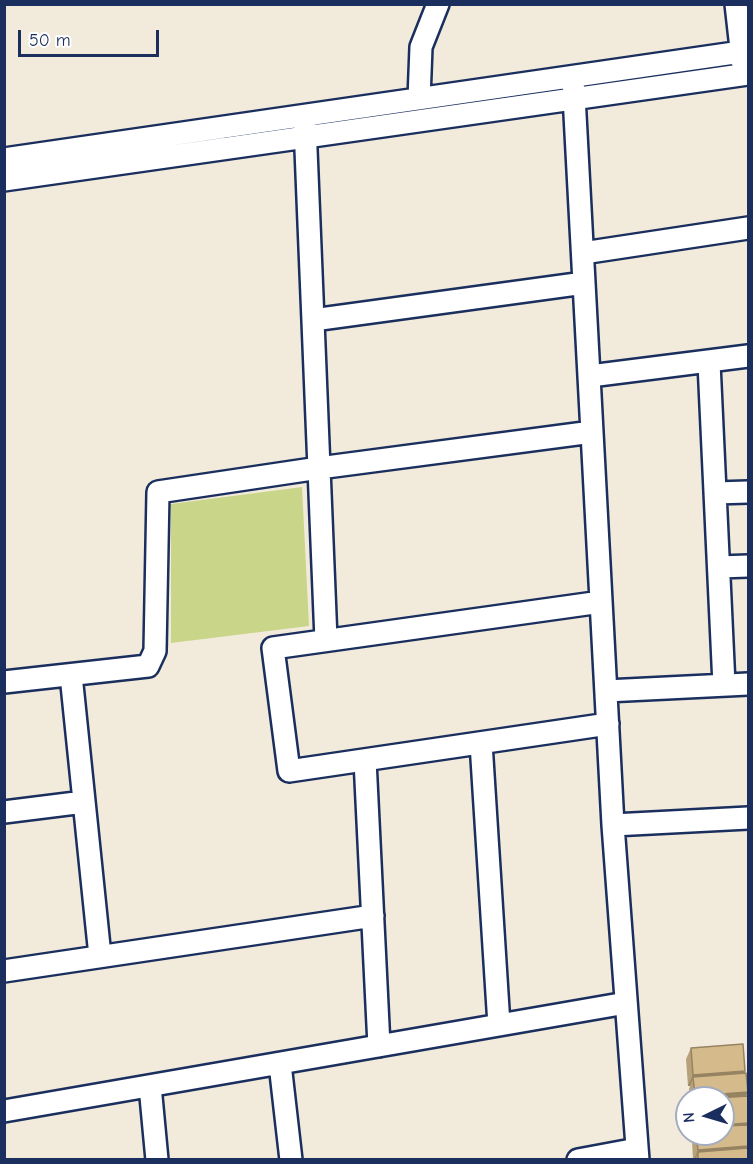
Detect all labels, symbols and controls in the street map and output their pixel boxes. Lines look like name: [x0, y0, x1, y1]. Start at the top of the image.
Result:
scale bar: [21, 18, 162, 56]
text: 50 m: [29, 30, 71, 51]
north arrow: [675, 1086, 735, 1146]
text: N: [680, 1111, 698, 1123]

